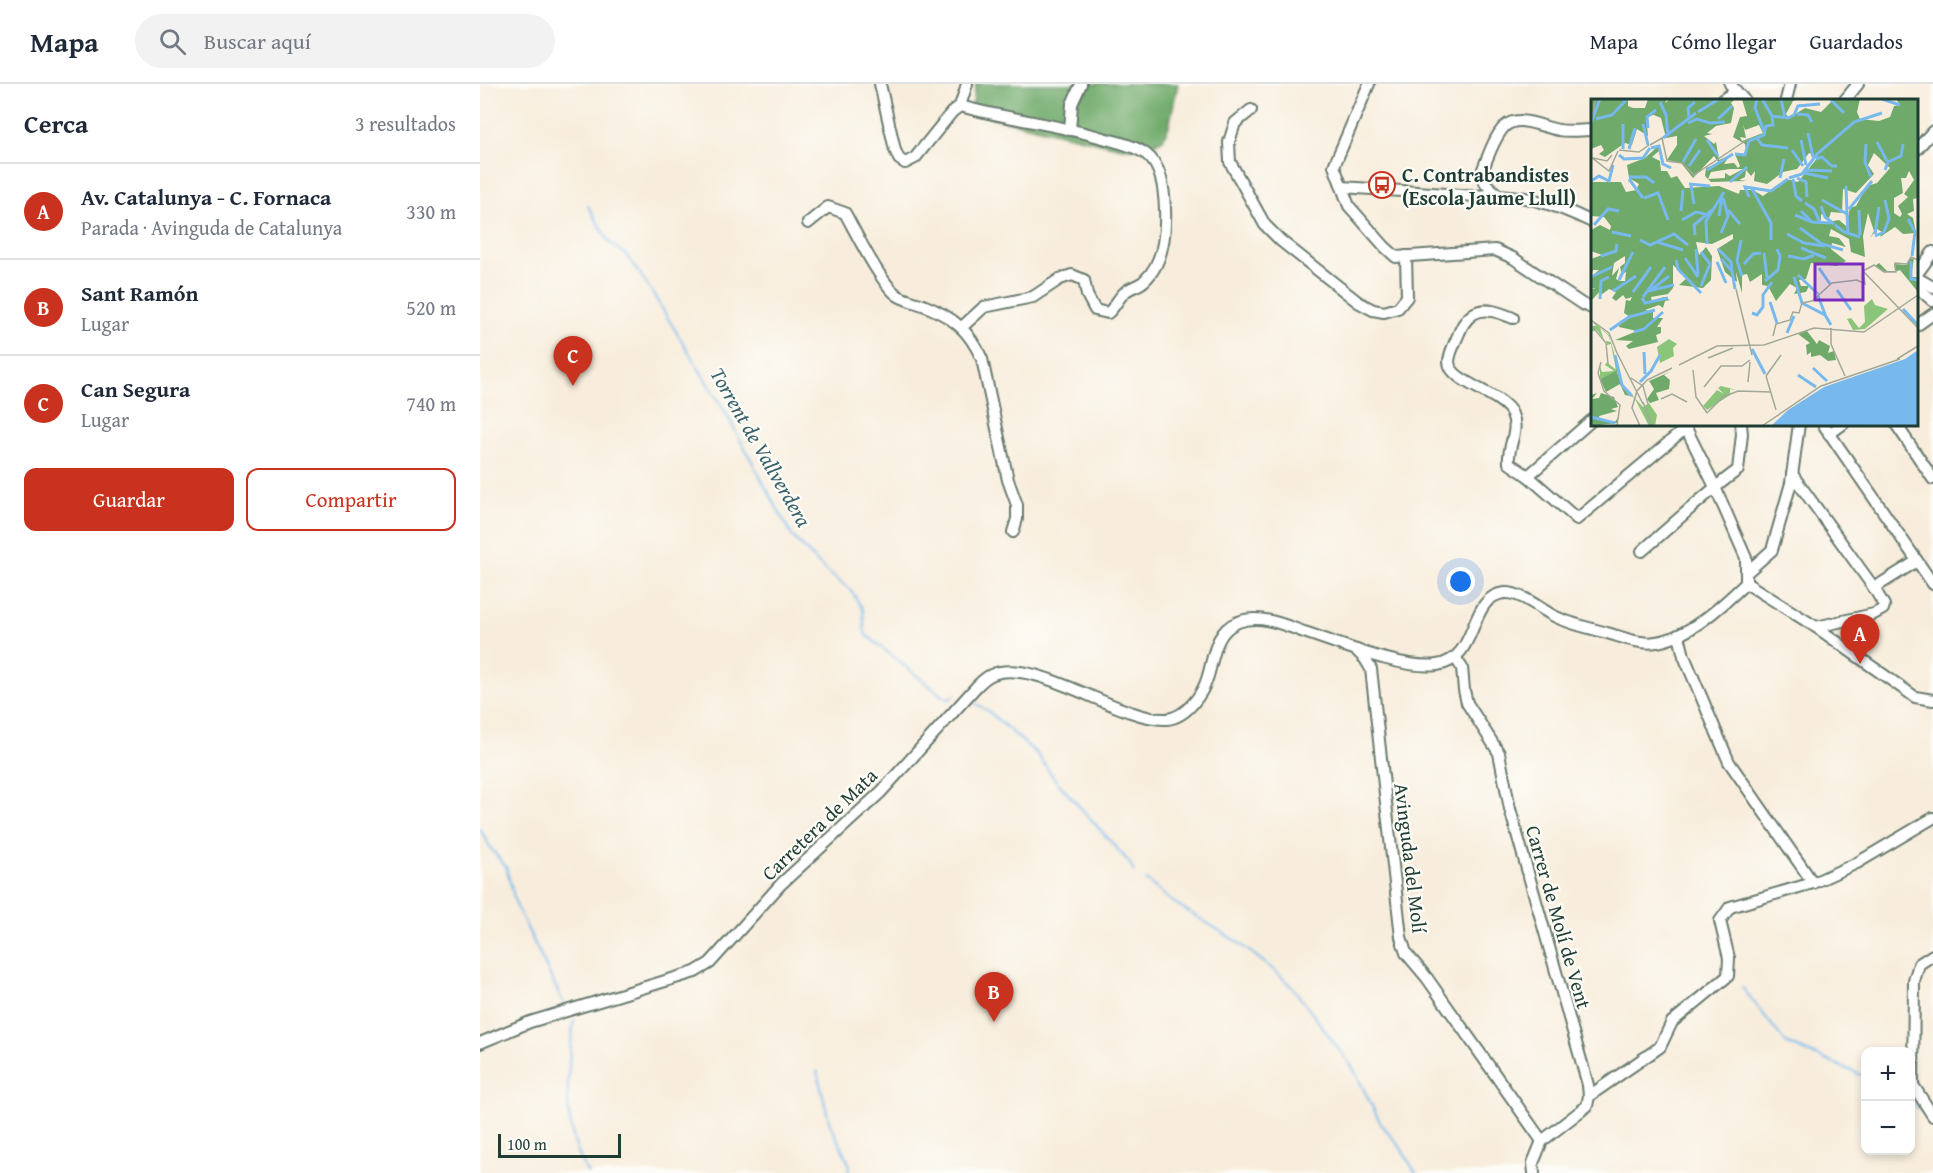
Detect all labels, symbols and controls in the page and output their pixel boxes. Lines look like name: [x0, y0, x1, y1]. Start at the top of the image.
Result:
search box: [135, 14, 555, 68]
text: Mapa: [30, 21, 99, 62]
icon: search: [156, 25, 189, 58]
text: Buscar aquí: [204, 25, 311, 57]
text: Mapa: [1590, 26, 1638, 57]
text: Cómo llegar: [1671, 26, 1776, 57]
text: Guardados: [1809, 26, 1903, 57]
inset map: [1591, 99, 1918, 426]
text: Cerca: [24, 104, 88, 143]
text: 3 resultados: [355, 109, 456, 138]
place label: C. Contrabandistes (Escola Jaume Llull): [1402, 160, 1576, 212]
bus stop icon: C. Contrabandistes (Escola Jaume Llull): [1367, 170, 1397, 200]
text: Av. Catalunya - C. Fornaca: [81, 181, 331, 213]
text: A: [37, 197, 50, 226]
text: 330 m: [406, 197, 456, 226]
text: Parada · Avinguda de Catalunya: [81, 213, 342, 242]
text: Sant Ramón: [81, 277, 198, 309]
text: B: [37, 293, 50, 322]
text: 520 m: [406, 293, 456, 322]
text: Lugar: [81, 309, 129, 338]
pin: C: [554, 336, 592, 386]
water label: Torrent de Vallverdera: [703, 361, 819, 533]
text: Can Segura: [81, 373, 190, 405]
text: C: [38, 389, 49, 418]
text: 740 m: [406, 389, 456, 418]
text: Lugar: [81, 405, 129, 434]
button: Guardar: [24, 468, 234, 531]
button: Compartir: [246, 468, 456, 531]
your location: [1446, 567, 1475, 596]
pin: A: [1840, 614, 1880, 664]
street label: Carretera de Mata: [755, 761, 884, 887]
street label: Avinguda del Molí: [1387, 781, 1435, 935]
street label: Carrer de Molí de Vent: [1519, 822, 1599, 1012]
pin: B: [974, 972, 1014, 1022]
map controls: [1861, 1047, 1915, 1155]
button: +: [1861, 1047, 1915, 1101]
button: −: [1861, 1101, 1915, 1155]
scale bar: [498, 1131, 621, 1158]
text: 100 m: [507, 1132, 547, 1156]

